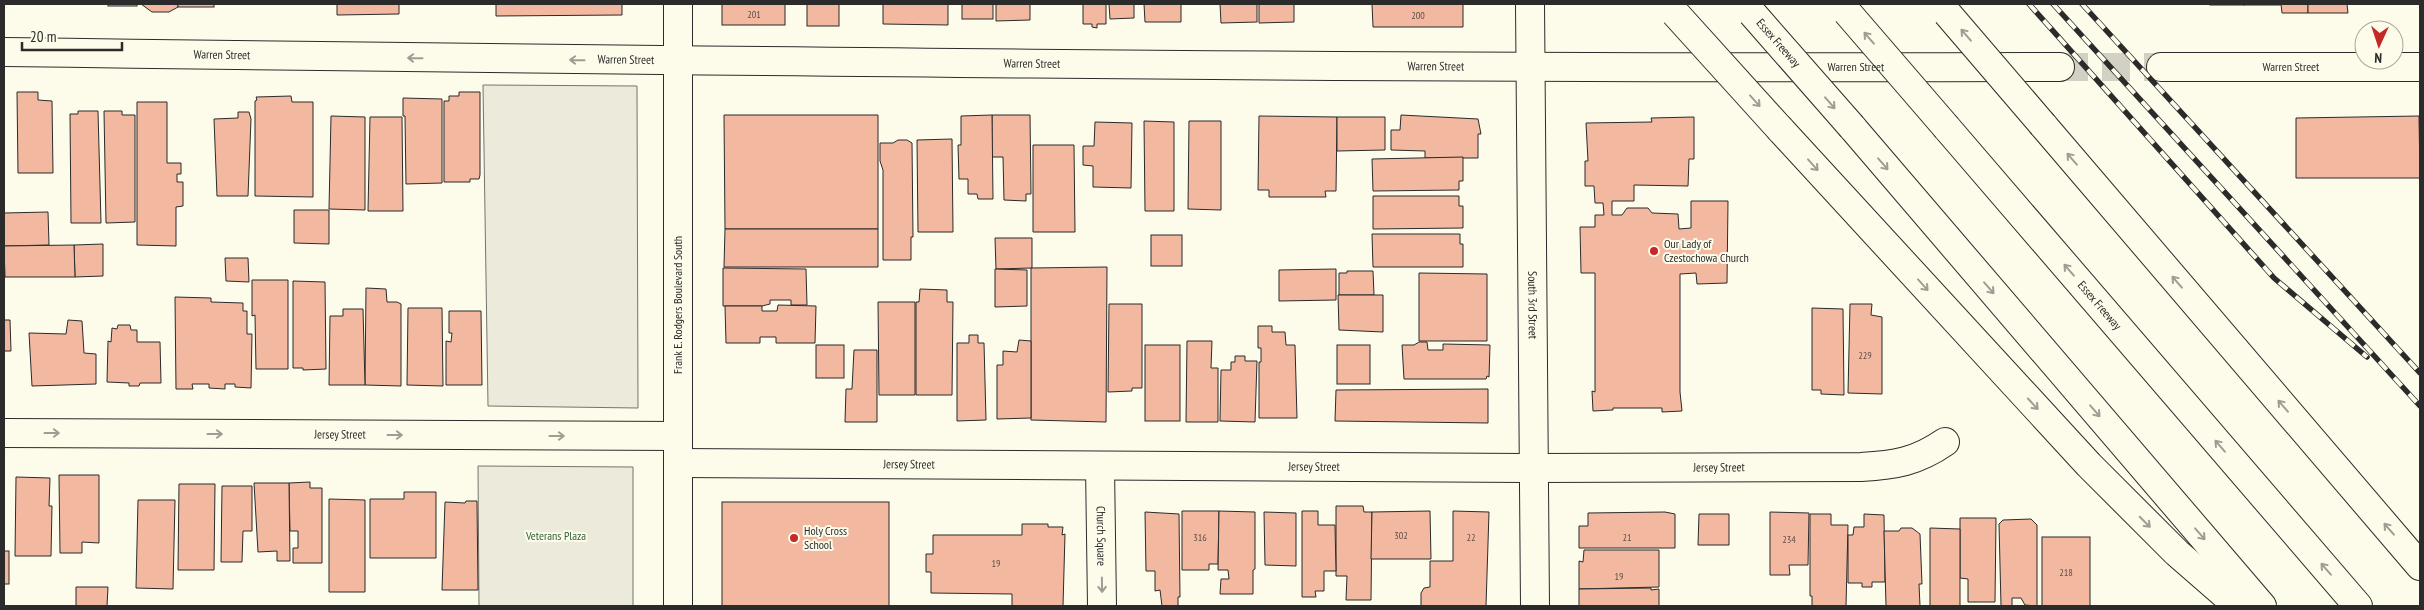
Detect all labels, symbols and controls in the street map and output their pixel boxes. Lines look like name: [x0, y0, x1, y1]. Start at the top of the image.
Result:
house number: 201: [747, 8, 761, 21]
house number: 200: [1411, 9, 1425, 22]
street label: Essex Freeway: [1753, 15, 1804, 70]
scale bar: [22, 20, 122, 52]
north arrow: [2354, 20, 2404, 70]
text: 20 m: [30, 27, 56, 46]
one-way arrow: [1960, 29, 1972, 42]
one-way arrow: [1863, 31, 1875, 44]
street label: Warren Street: [194, 46, 251, 62]
text: N: [2374, 49, 2383, 67]
street label: Warren Street: [597, 51, 655, 67]
one-way arrow: [407, 53, 423, 62]
one-way arrow: [569, 55, 586, 65]
street label: Warren Street: [1003, 55, 1061, 71]
street label: Warren Street: [1407, 58, 1465, 73]
street label: Warren Street: [1828, 59, 1885, 74]
street label: Warren Street: [2263, 59, 2320, 74]
one-way arrow: [1749, 95, 1761, 108]
one-way arrow: [1825, 96, 1836, 109]
one-way arrow: [2066, 153, 2077, 166]
one-way arrow: [1878, 157, 1889, 170]
one-way arrow: [1807, 158, 1819, 171]
street label: Frank E. Rodgers Boulevard South: [670, 236, 685, 374]
place label: Our Lady of Czestochowa Church: [1664, 236, 1749, 265]
marker: Our Lady of Czestochowa Church: [1648, 245, 1660, 257]
one-way arrow: [2063, 263, 2074, 276]
street label: South 3rd Street: [1525, 271, 1541, 340]
one-way arrow: [2172, 276, 2183, 289]
one-way arrow: [1917, 278, 1929, 291]
street label: Essex Freeway: [2075, 278, 2125, 333]
one-way arrow: [1983, 281, 1995, 294]
house number: 229: [1858, 349, 1872, 362]
one-way arrow: [2027, 398, 2039, 411]
one-way arrow: [2278, 400, 2289, 413]
one-way arrow: [2089, 404, 2100, 417]
street label: Jersey Street: [313, 426, 367, 442]
one-way arrow: [44, 429, 60, 438]
one-way arrow: [206, 429, 223, 439]
one-way arrow: [386, 430, 403, 440]
one-way arrow: [549, 431, 565, 441]
one-way arrow: [2215, 440, 2226, 453]
street label: Jersey Street: [882, 456, 936, 472]
street label: Jersey Street: [1287, 459, 1341, 474]
street label: Jersey Street: [1692, 459, 1746, 475]
street label: Church Square: [1094, 506, 1109, 566]
one-way arrow: [2139, 515, 2151, 527]
place label: Holy Cross School: [804, 523, 847, 552]
one-way arrow: [2383, 523, 2394, 536]
park label: Veterans Plaza: [525, 528, 586, 543]
one-way arrow: [2195, 528, 2206, 541]
house number: 302: [1394, 529, 1408, 542]
house number: 316: [1193, 531, 1207, 544]
house number: 22: [1467, 531, 1476, 544]
house number: 21: [1623, 531, 1632, 544]
marker: Holy Cross School: [788, 532, 800, 544]
house number: 234: [1782, 533, 1796, 546]
house number: 19: [992, 557, 1001, 570]
one-way arrow: [2320, 563, 2332, 576]
house number: 218: [2059, 566, 2073, 579]
house number: 19: [1615, 570, 1624, 583]
one-way arrow: [1097, 576, 1107, 593]

